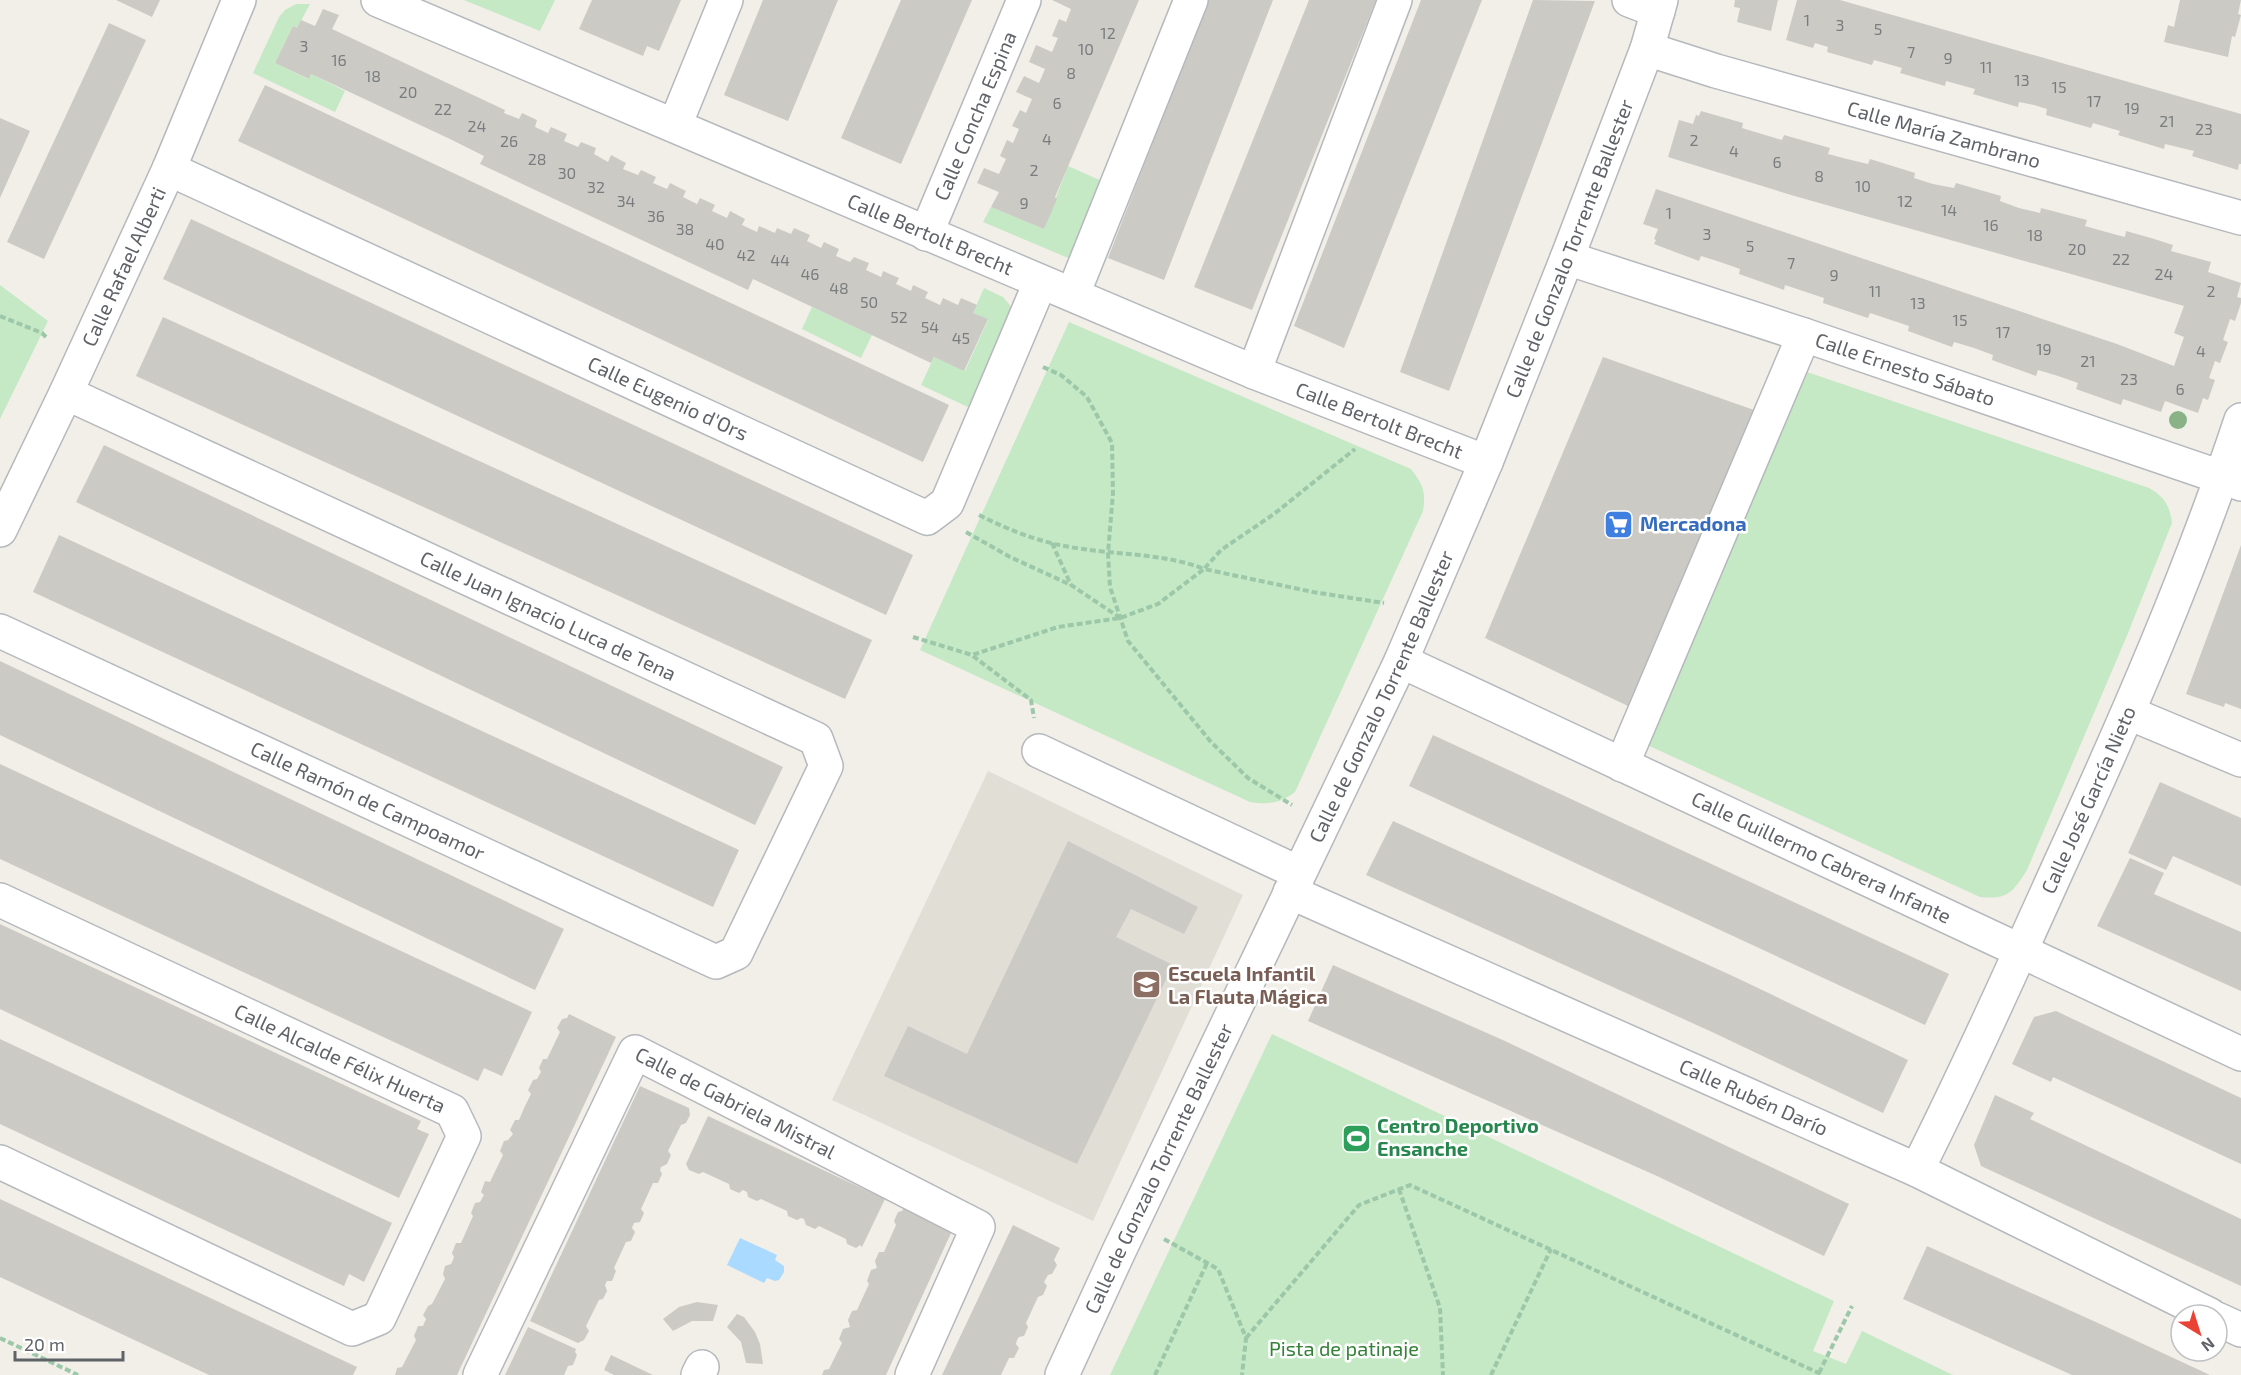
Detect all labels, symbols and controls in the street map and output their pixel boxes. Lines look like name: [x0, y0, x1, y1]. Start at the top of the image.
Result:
house number: 1: [1804, 10, 1810, 29]
house number: 3: [1836, 15, 1844, 34]
house number: 5: [1874, 19, 1882, 38]
house number: 12: [1100, 23, 1116, 42]
street label: Calle Concha Espina: [928, 27, 1021, 204]
house number: 3: [300, 36, 308, 55]
house number: 10: [1078, 39, 1094, 58]
house number: 7: [1907, 42, 1915, 61]
house number: 9: [1943, 48, 1953, 67]
house number: 16: [331, 50, 347, 69]
house number: 11: [1980, 57, 1992, 76]
house number: 8: [1066, 63, 1076, 82]
house number: 18: [365, 66, 381, 85]
house number: 13: [2014, 70, 2030, 89]
house number: 15: [2052, 77, 2066, 96]
house number: 20: [399, 82, 417, 101]
house number: 17: [2087, 91, 2101, 110]
house number: 6: [1052, 93, 1062, 112]
street label: Calle de Gonzalo Torrente Ballester: [1500, 95, 1638, 401]
street label: Calle María Zambrano: [1845, 95, 2044, 172]
house number: 19: [2124, 98, 2140, 117]
house number: 22: [434, 99, 452, 118]
house number: 21: [2159, 111, 2175, 130]
house number: 24: [468, 116, 487, 135]
house number: 23: [2195, 119, 2213, 138]
house number: 4: [1042, 129, 1052, 148]
house number: 2: [1690, 130, 1699, 149]
house number: 26: [500, 131, 518, 150]
house number: 4: [1729, 141, 1739, 160]
house number: 28: [528, 149, 546, 168]
house number: 6: [1772, 152, 1782, 171]
house number: 2: [1030, 160, 1039, 179]
house number: 30: [558, 163, 576, 182]
house number: 8: [1814, 166, 1824, 185]
house number: 10: [1855, 176, 1871, 195]
house number: 32: [587, 177, 605, 196]
street label: Calle Rafael Alberti: [76, 183, 170, 350]
street label: Calle Bertolt Brecht: [844, 188, 1017, 279]
house number: 34: [617, 191, 636, 210]
house number: 12: [1897, 191, 1913, 210]
house number: 9: [1019, 193, 1029, 212]
house number: 14: [1941, 200, 1957, 219]
house number: 1: [1666, 203, 1672, 222]
house number: 36: [647, 206, 665, 225]
house number: 16: [1983, 215, 1999, 234]
house number: 38: [676, 219, 694, 238]
house number: 3: [1703, 224, 1711, 243]
house number: 18: [2027, 225, 2043, 244]
house number: 40: [705, 234, 725, 253]
house number: 5: [1746, 236, 1754, 255]
house number: 20: [2068, 239, 2086, 258]
house number: 42: [737, 245, 755, 264]
house number: 22: [2112, 249, 2130, 268]
house number: 44: [770, 250, 790, 269]
house number: 7: [1787, 253, 1795, 272]
house number: 46: [801, 264, 820, 283]
house number: 24: [2155, 264, 2174, 283]
house number: 9: [1829, 265, 1839, 284]
house number: 48: [829, 278, 849, 297]
house number: 11: [1869, 281, 1881, 300]
house number: 2: [2207, 281, 2216, 300]
house number: 50: [860, 292, 878, 311]
house number: 13: [1910, 293, 1926, 312]
house number: 52: [890, 307, 908, 326]
house number: 15: [1953, 310, 1967, 329]
house number: 54: [921, 317, 939, 336]
house number: 17: [1996, 322, 2010, 341]
street label: Calle Ernesto Sábato: [1812, 327, 1998, 410]
house number: 45: [952, 328, 970, 347]
house number: 19: [2036, 339, 2052, 358]
house number: 4: [2196, 341, 2206, 360]
street label: Calle Eugenio d'Ors: [584, 350, 752, 445]
house number: 21: [2080, 351, 2096, 370]
house number: 23: [2120, 369, 2138, 388]
street label: Calle Bertolt Brecht: [1292, 376, 1467, 463]
house number: 6: [2175, 379, 2185, 398]
supermarket icon: Mercadona: [1603, 508, 1635, 540]
place label: Mercadona: [1640, 511, 1747, 535]
street label: Calle Juan Ignacio Luca de Tena: [417, 545, 680, 685]
street label: Calle de Gonzalo Torrente Ballester: [1303, 547, 1458, 846]
street label: Calle José García Nieto: [2035, 702, 2140, 897]
street label: Calle Ramón de Campoamor: [247, 736, 489, 865]
street label: Calle Guillermo Cabrera Infante: [1688, 786, 1955, 928]
place label: Escuela Infantil La Flauta Mágica: [1168, 961, 1328, 1008]
school or university icon: Escuela Infantil La Flauta Mágica: [1131, 969, 1163, 1001]
street label: Calle Alcalde Félix Huerta: [231, 998, 450, 1117]
street label: Calle de Gonzalo Torrente Ballester: [1079, 1019, 1237, 1317]
street label: Calle de Gabriela Mistral: [632, 1041, 840, 1163]
street label: Calle Rubén Darío: [1676, 1053, 1832, 1140]
place label: Centro Deportivo Ensanche: [1377, 1113, 1539, 1160]
sports icon: Centro Deportivo Ensanche: [1340, 1122, 1372, 1154]
north arrow: [2169, 1303, 2229, 1363]
scale bar: [15, 1324, 123, 1362]
text: 20 m: [24, 1333, 65, 1355]
text: N: [2198, 1334, 2219, 1356]
park label: Pista de patinaje: [1269, 1336, 1419, 1360]

